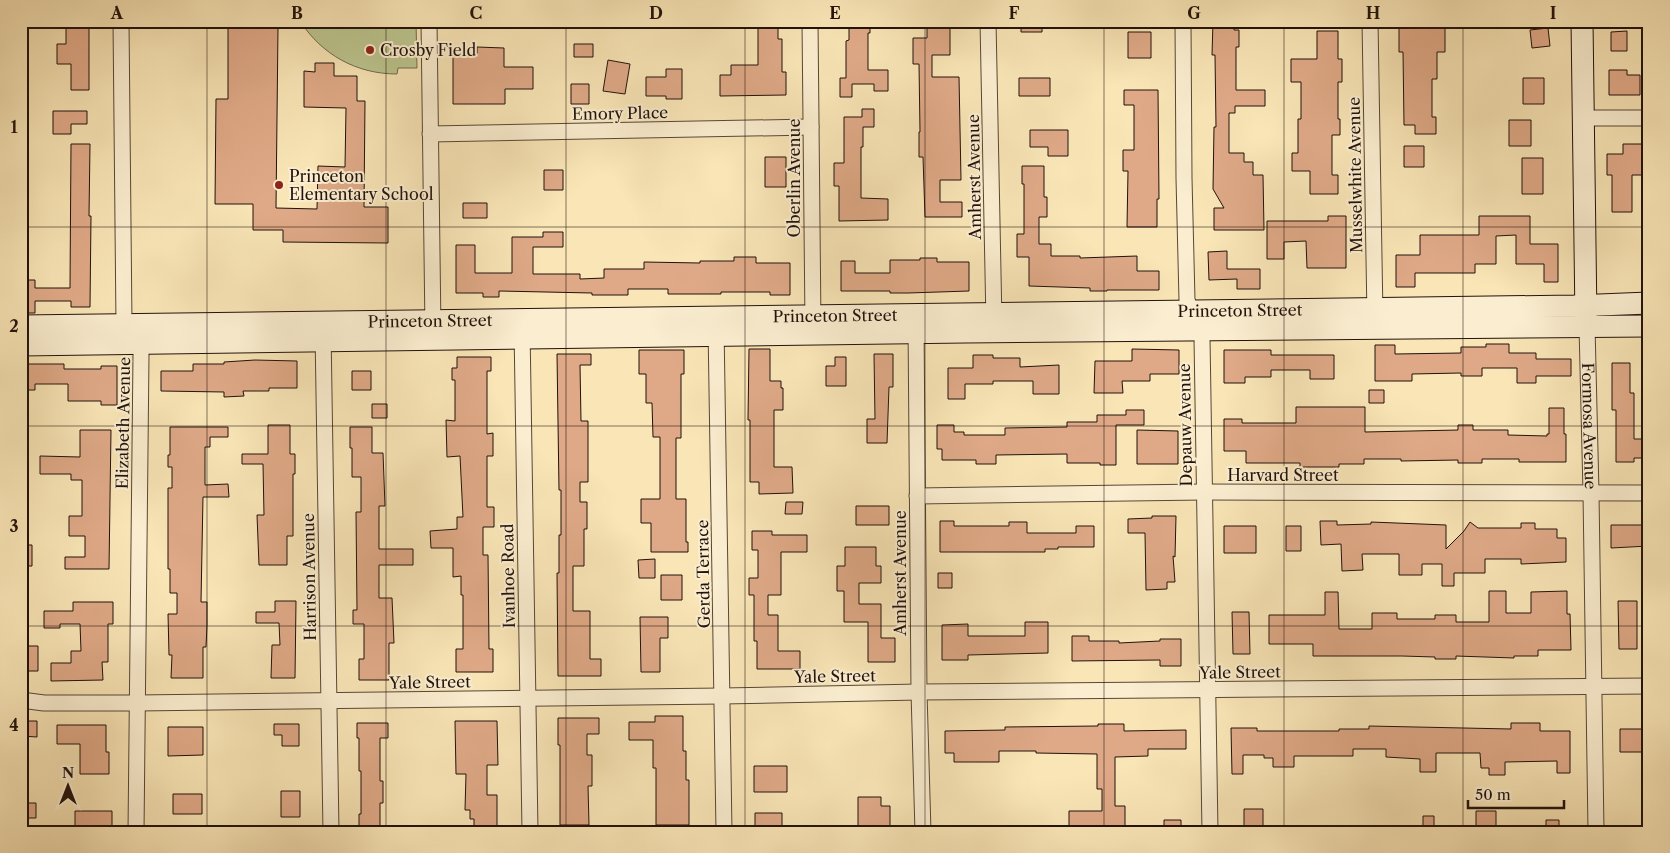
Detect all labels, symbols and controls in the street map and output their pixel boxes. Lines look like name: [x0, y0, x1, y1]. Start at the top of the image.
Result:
text: A: [110, 3, 124, 23]
text: B: [291, 3, 303, 23]
text: C: [470, 3, 482, 23]
text: D: [649, 3, 663, 23]
text: E: [829, 3, 841, 23]
text: F: [1009, 3, 1020, 23]
text: G: [1187, 3, 1201, 23]
text: H: [1366, 3, 1380, 23]
text: I: [1550, 3, 1557, 23]
place label: Crosby Field: [380, 40, 477, 60]
marker: Crosby Field: [364, 44, 376, 56]
street label: Musselwhite Avenue: [1344, 97, 1366, 253]
street label: Emory Place: [572, 102, 668, 124]
street label: Amherst Avenue: [963, 114, 985, 241]
text: 1: [10, 117, 18, 137]
street label: Oberlin Avenue: [784, 119, 804, 237]
place label: Princeton Elementary School: [289, 166, 434, 204]
marker: Princeton Elementary School: [273, 179, 285, 191]
street label: Princeton Street: [1177, 299, 1303, 321]
street label: Princeton Street: [772, 305, 898, 326]
street label: Princeton Street: [367, 310, 493, 332]
text: 2: [9, 316, 19, 336]
street label: Elizabeth Avenue: [112, 357, 134, 489]
street label: Formosa Avenue: [1578, 362, 1601, 490]
street label: Depauw Avenue: [1174, 363, 1196, 487]
street label: Harvard Street: [1227, 465, 1339, 485]
street label: Amherst Avenue: [890, 510, 910, 637]
street label: Harrison Avenue: [298, 513, 320, 641]
text: 3: [9, 516, 19, 536]
street label: Gerda Terrace: [692, 519, 714, 629]
street label: Ivanhoe Road: [497, 523, 519, 629]
street label: Yale Street: [1198, 661, 1281, 683]
street label: Yale Street: [793, 665, 876, 687]
street label: Yale Street: [388, 671, 471, 693]
text: 4: [9, 715, 19, 735]
north arrow: [42, 760, 92, 810]
text: N: [62, 764, 74, 782]
scale bar: [1468, 778, 1564, 810]
text: 50 m: [1475, 785, 1511, 804]

